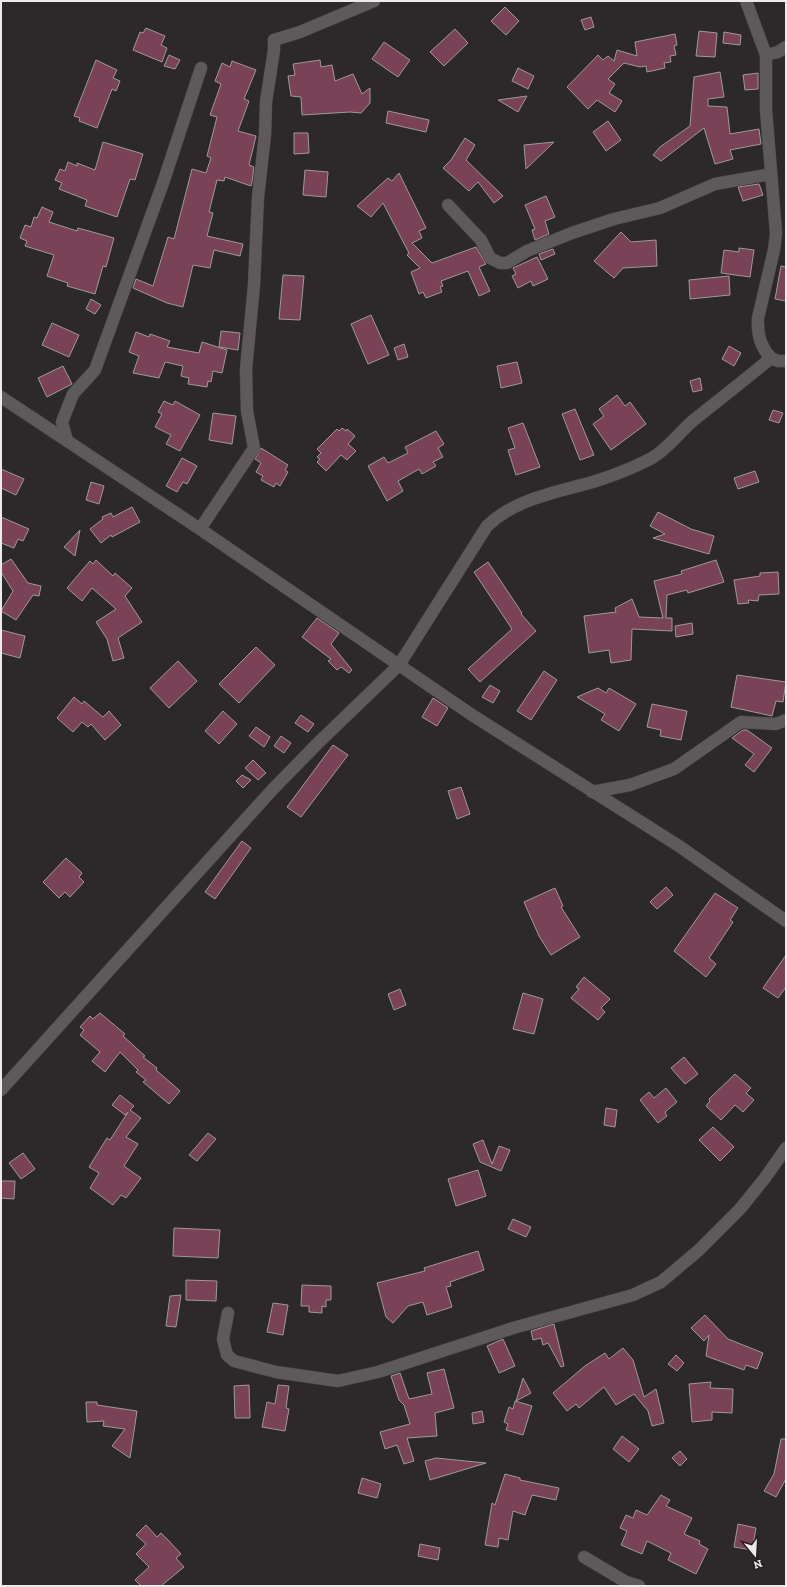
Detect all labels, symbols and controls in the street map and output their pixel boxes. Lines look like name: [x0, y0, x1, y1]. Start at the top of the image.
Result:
north arrow: [735, 1535, 775, 1575]
text: N: [751, 1557, 764, 1572]

